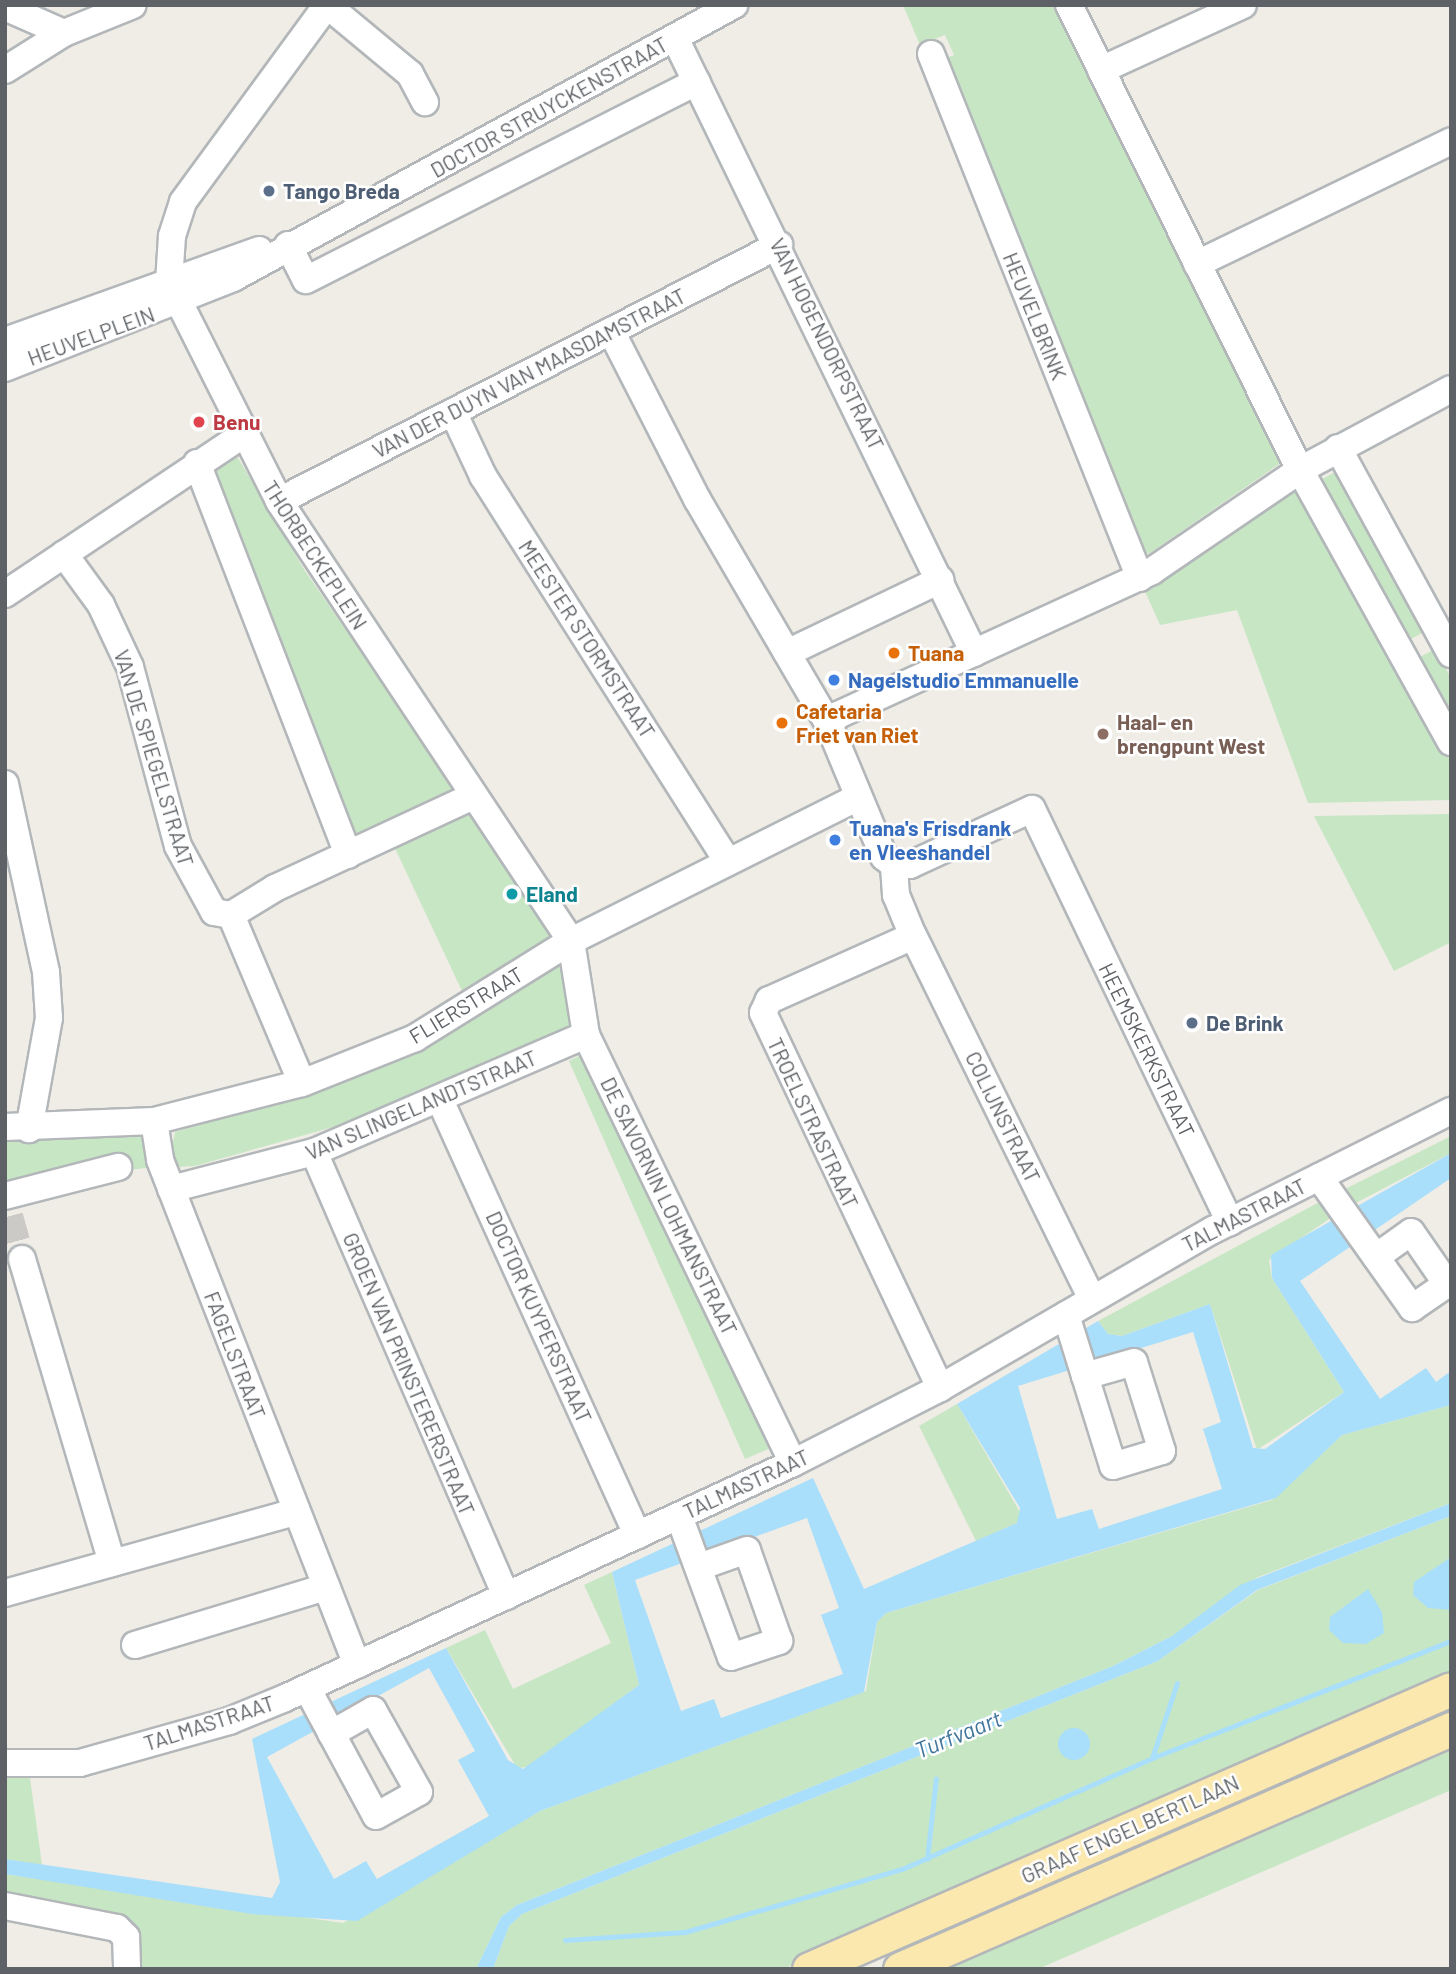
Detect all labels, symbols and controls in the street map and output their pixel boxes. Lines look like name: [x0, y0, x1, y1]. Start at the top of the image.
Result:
street label: DOCTOR STRUYCKENSTRAAT: [426, 31, 672, 183]
place label: Tango Breda: [283, 178, 400, 204]
marker: Tango Breda: [261, 183, 277, 199]
street label: VAN HOGENDORPSTRAAT: [765, 234, 889, 454]
street label: HEUVELBRINK: [998, 249, 1072, 383]
street label: VAN DER DUYN VAN MAASDAMSTRAAT: [368, 283, 690, 463]
street label: HEUVELPLEIN: [24, 301, 158, 371]
place label: Benu: [213, 409, 260, 435]
marker: Benu: [191, 414, 207, 430]
street label: THORBECKEPLEIN: [257, 476, 373, 634]
street label: MEESTER STORMSTRAAT: [513, 535, 661, 743]
place label: Tuana: [908, 640, 964, 666]
marker: Tuana: [886, 645, 902, 661]
street label: VAN DE SPIEGELSTRAAT: [109, 647, 199, 869]
place label: Nagelstudio Emmanuelle: [848, 667, 1079, 693]
marker: Nagelstudio Emmanuelle: [826, 672, 842, 688]
place label: Cafetaria Friet van Riet: [796, 698, 919, 748]
place label: Haal- en brengpunt West: [1117, 709, 1265, 759]
marker: Cafetaria Friet van Riet: [774, 715, 790, 731]
marker: Haal- en brengpunt West: [1095, 726, 1111, 742]
place label: Tuana's Frisdrank en Vleeshandel: [849, 815, 1011, 865]
marker: Tuana's Frisdrank en Vleeshandel: [827, 832, 843, 848]
place label: Eland: [526, 881, 578, 907]
marker: Eland: [504, 886, 520, 902]
street label: HEEMSKERKSTRAAT: [1094, 959, 1200, 1141]
street label: FLIERSTRAAT: [405, 961, 527, 1049]
place label: De Brink: [1206, 1010, 1284, 1036]
marker: De Brink: [1184, 1015, 1200, 1031]
street label: TROELSTRASTRAAT: [762, 1034, 864, 1212]
street label: VAN SLINGELANDTSTRAAT: [302, 1045, 540, 1165]
street label: COLIJNSTRAAT: [960, 1047, 1046, 1187]
street label: DE SAVORNIN LOHMANSTRAAT: [595, 1073, 743, 1339]
street label: TALMASTRAAT: [1178, 1173, 1310, 1257]
street label: DOCTOR KUYPERSTRAAT: [481, 1207, 597, 1427]
street label: GROEN VAN PRINSTERERSTRAAT: [338, 1229, 480, 1519]
street label: FAGELSTRAAT: [199, 1288, 271, 1422]
street label: TALMASTRAAT: [679, 1444, 813, 1524]
street label: TALMASTRAAT: [140, 1690, 278, 1756]
water label: Turfvaart: [911, 1704, 1005, 1764]
street label: GRAAF ENGELBERTLAAN: [1017, 1770, 1243, 1888]

